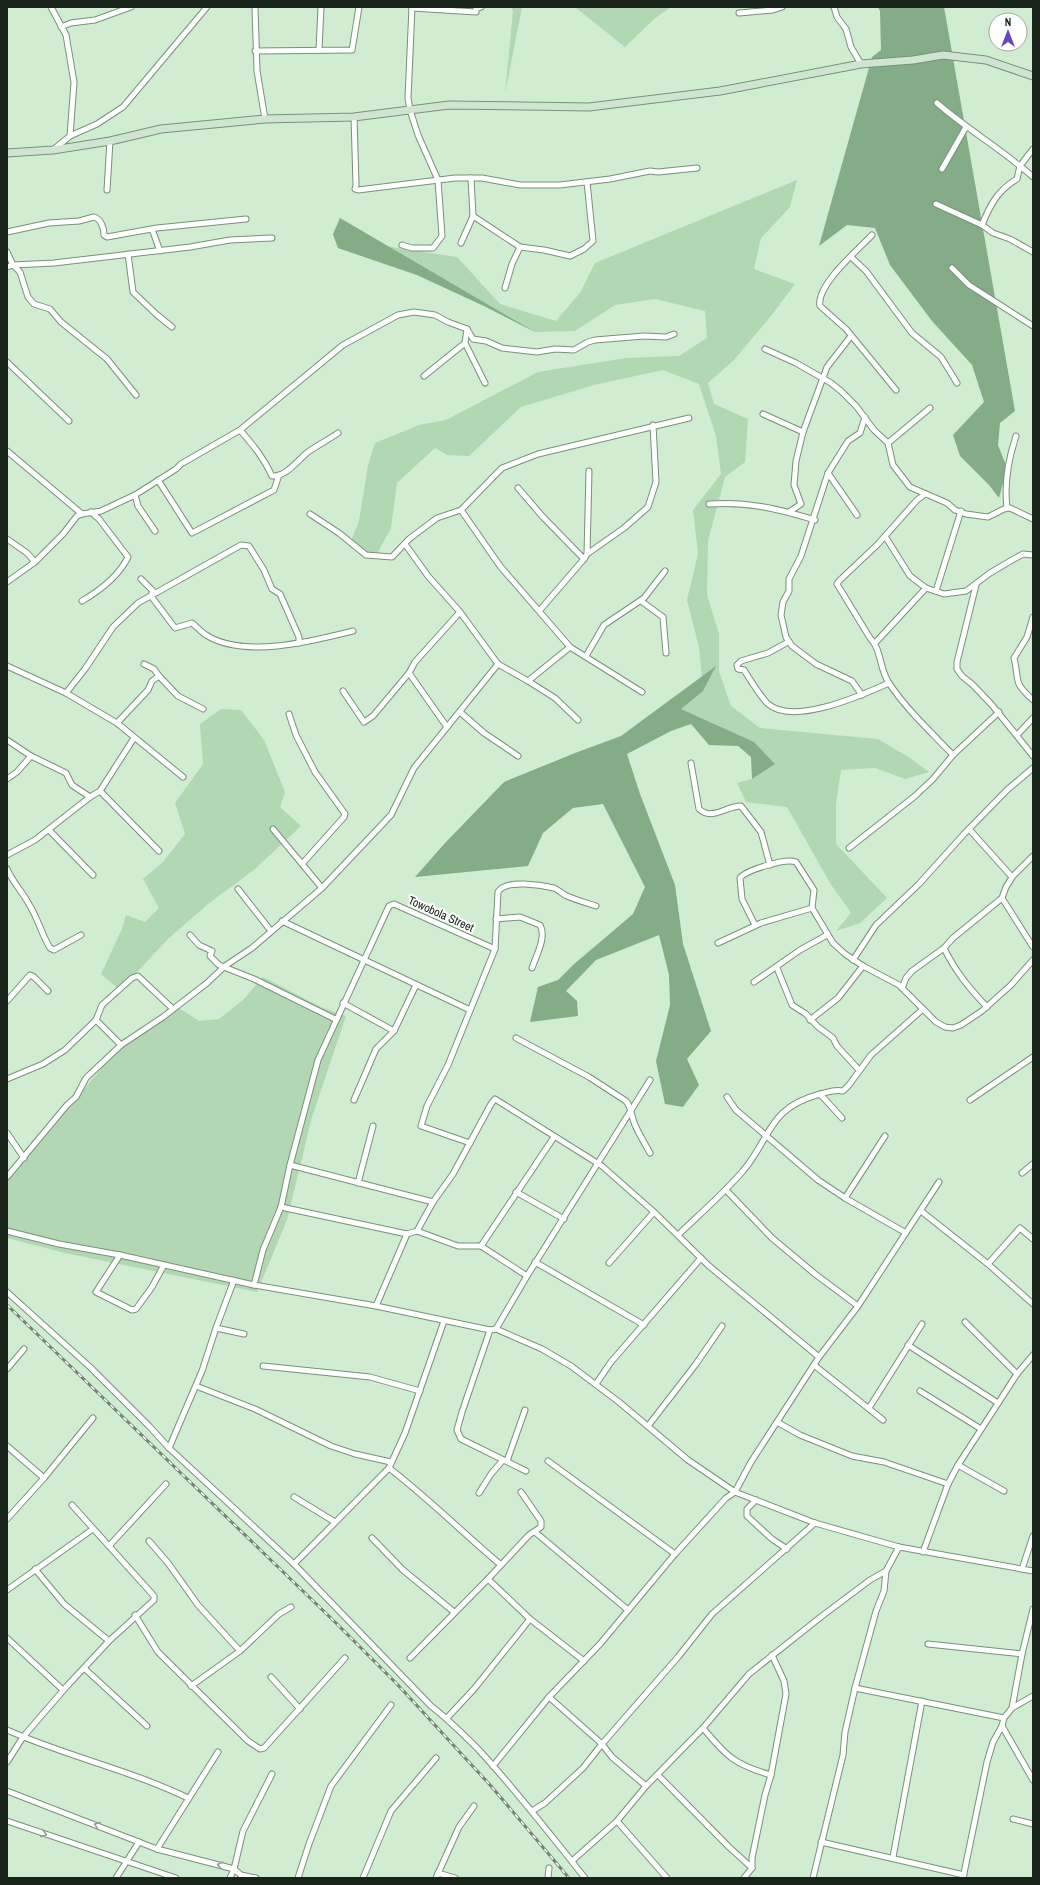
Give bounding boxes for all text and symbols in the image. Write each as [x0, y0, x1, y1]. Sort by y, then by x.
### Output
north arrow [988, 12, 1028, 52]
text: N [1005, 15, 1011, 29]
street label: Towobola Street [406, 892, 477, 936]
one-way arrow [93, 1822, 100, 1830]
one-way arrow [40, 1829, 47, 1838]
one-way arrow [217, 1862, 223, 1870]

